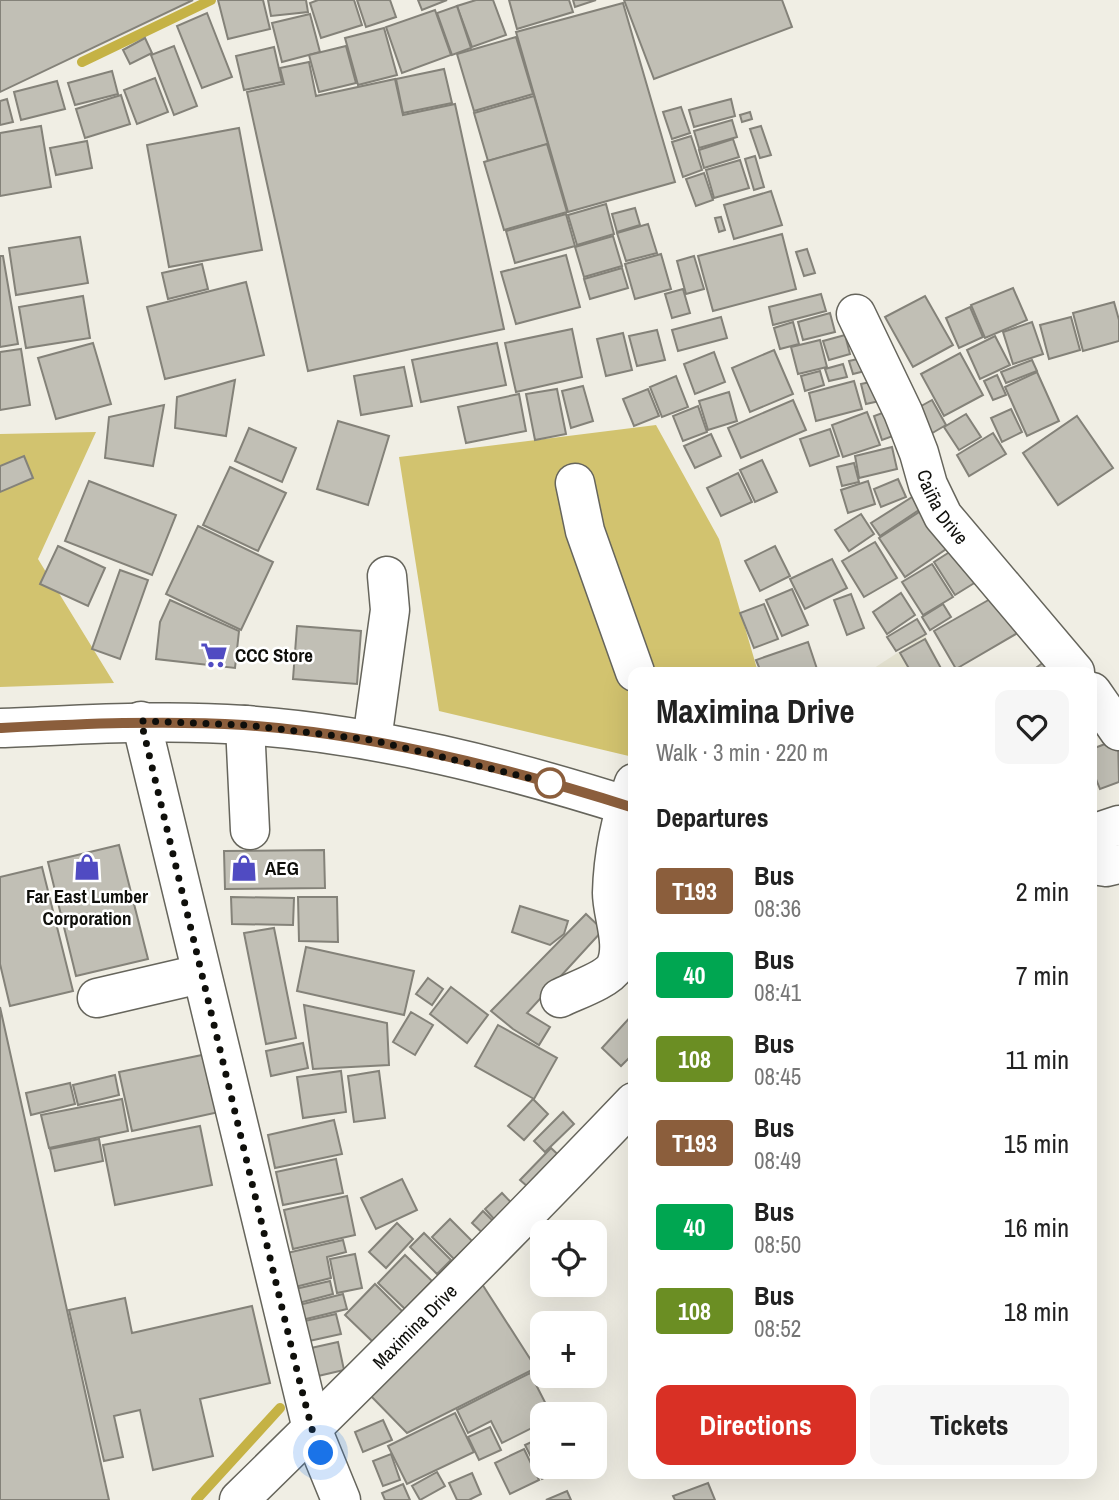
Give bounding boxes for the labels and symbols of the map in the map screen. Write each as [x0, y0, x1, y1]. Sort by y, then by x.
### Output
street label: Caiña Drive [911, 467, 974, 550]
supermarket icon: CCC Store [199, 640, 229, 670]
place label: CCC Store [235, 642, 313, 668]
unlabelled marker [535, 768, 565, 798]
shop icon: Far East Lumber Corporation [72, 852, 102, 882]
shop icon: AEG [229, 853, 259, 883]
place label: AEG [265, 855, 299, 881]
place label: Far East Lumber Corporation [26, 883, 148, 931]
street label: Maximina Drive [367, 1278, 463, 1374]
your location [303, 1435, 338, 1470]

